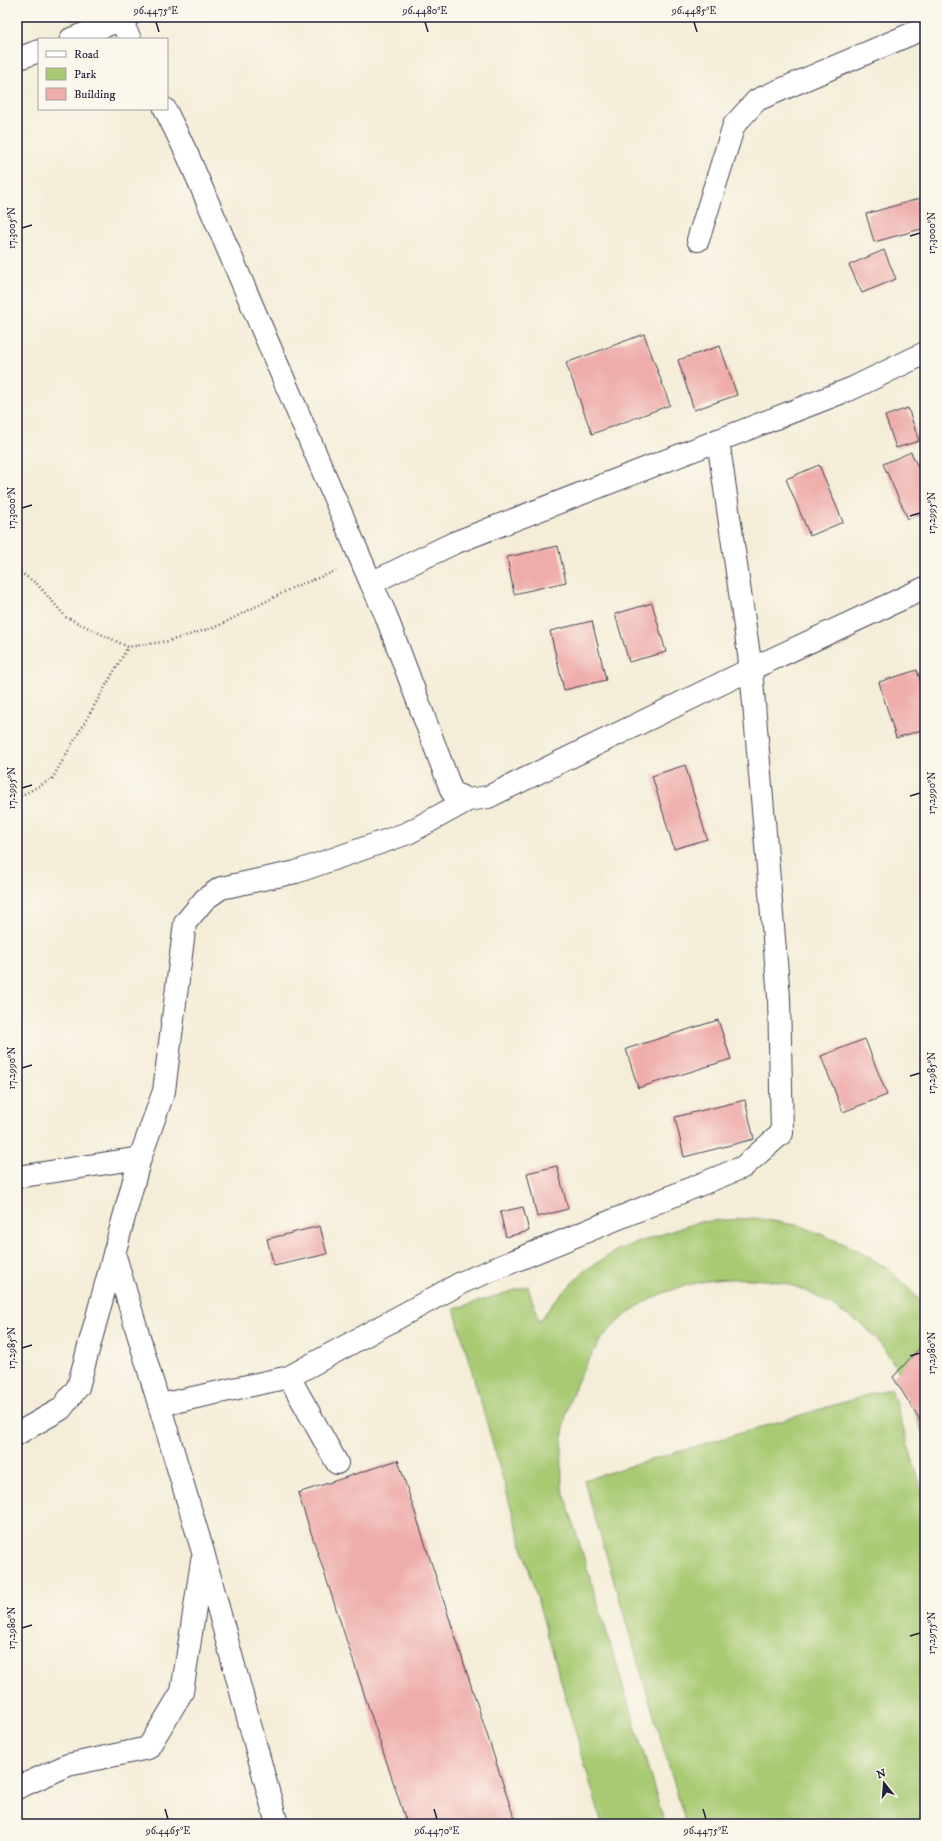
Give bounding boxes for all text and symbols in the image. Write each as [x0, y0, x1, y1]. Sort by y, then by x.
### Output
text: 96.4475°E [133, 5, 178, 17]
text: 96.4480°E [402, 5, 447, 17]
text: 96.4485°E [671, 5, 716, 17]
legend [38, 38, 168, 110]
text: Road [74, 47, 99, 62]
text: Park [74, 67, 96, 82]
text: Building [74, 87, 115, 102]
text: 17.3005°N [6, 207, 18, 249]
text: 17.3000°N [926, 212, 938, 254]
text: 17.3000°N [6, 487, 18, 529]
text: 17.2995°N [926, 492, 938, 534]
text: 17.2995°N [6, 767, 18, 809]
text: 17.2990°N [926, 772, 938, 814]
text: 17.2990°N [6, 1047, 18, 1089]
text: 17.2985°N [926, 1052, 938, 1094]
text: 17.2985°N [6, 1327, 18, 1369]
text: 17.2980°N [926, 1332, 938, 1374]
text: 17.2980°N [6, 1607, 18, 1649]
text: 17.2975°N [926, 1612, 938, 1654]
north arrow [864, 1763, 904, 1803]
text: N [875, 1766, 888, 1782]
text: 96.4465°E [145, 1825, 190, 1837]
text: 96.4470°E [414, 1825, 459, 1837]
text: 96.4475°E [683, 1825, 728, 1837]

